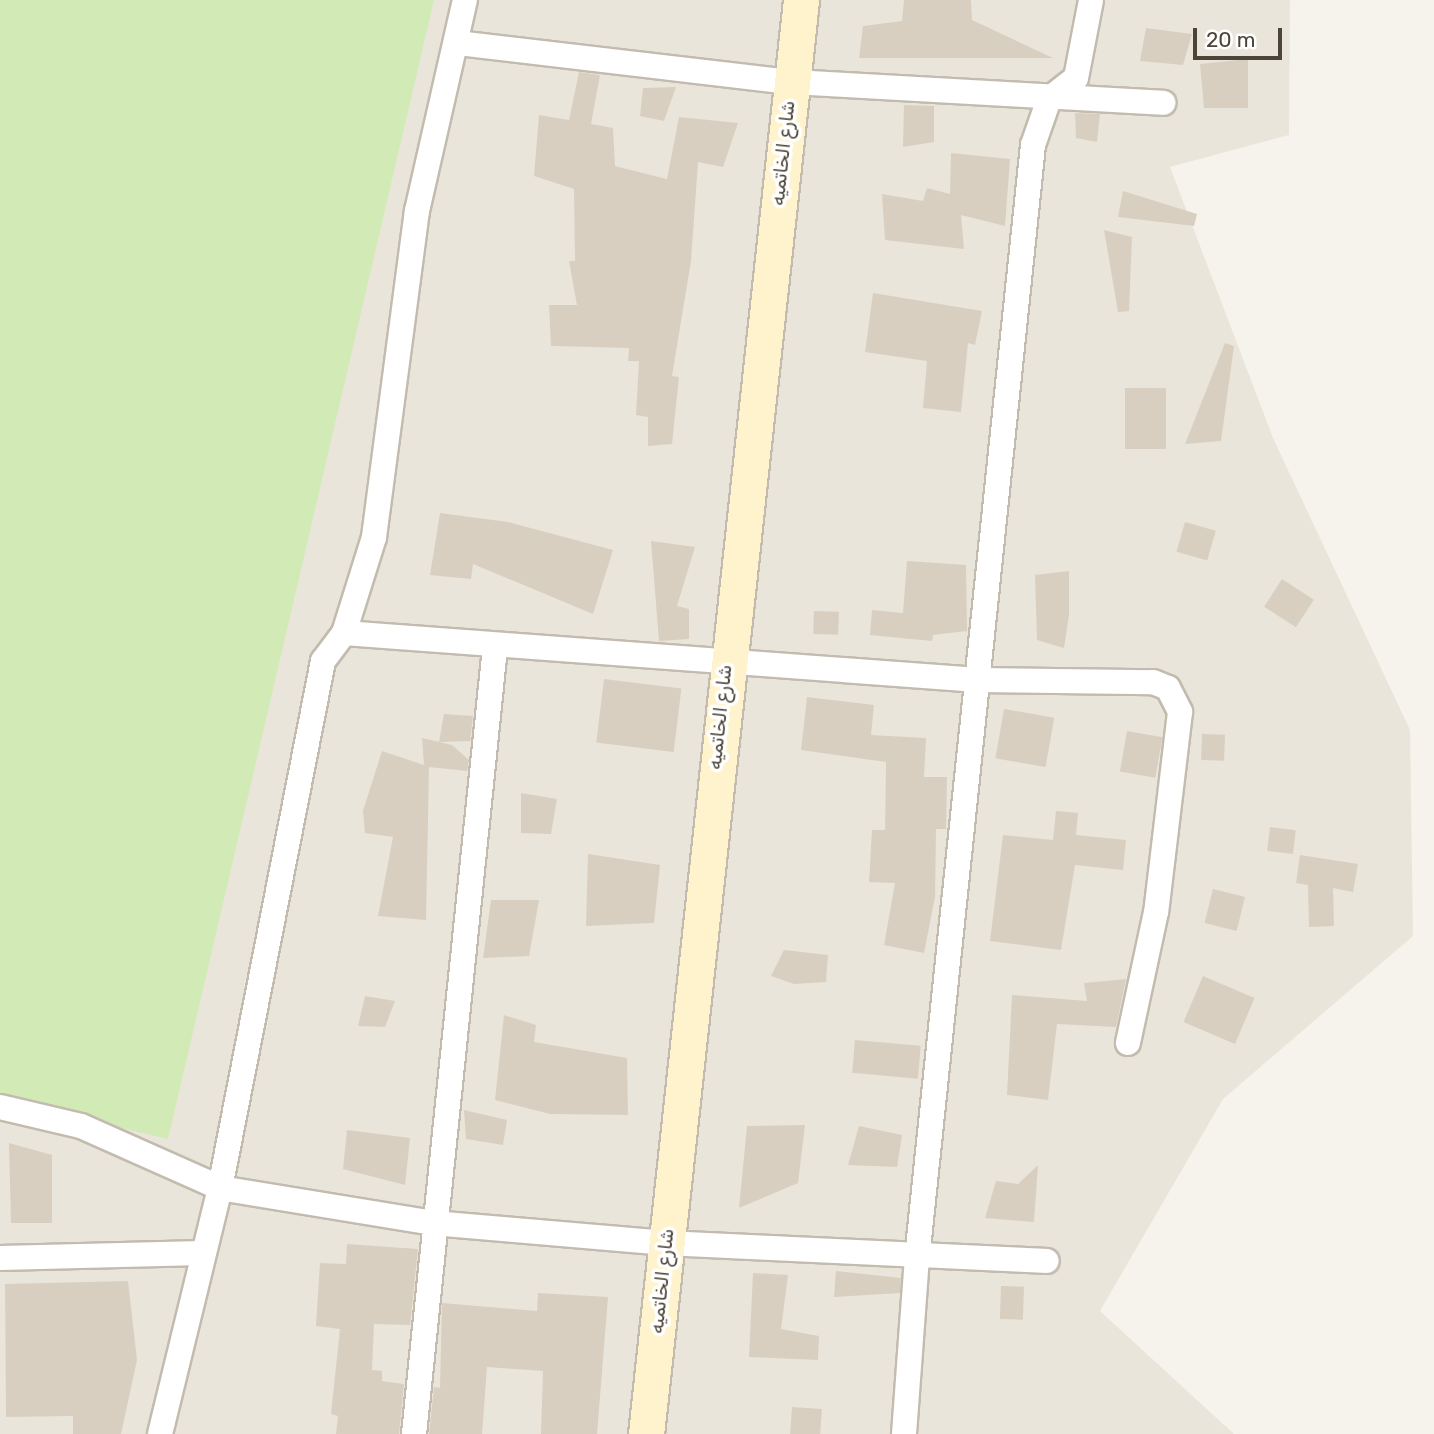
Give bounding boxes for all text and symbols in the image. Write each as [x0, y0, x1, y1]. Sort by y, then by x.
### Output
scale bar [1196, 14, 1285, 58]
text: 20 m [1206, 27, 1255, 52]
street label: شارع الخاتميه [766, 99, 800, 207]
street label: شارع الخاتميه [703, 663, 737, 771]
street label: شارع الخاتميه [645, 1227, 679, 1335]

